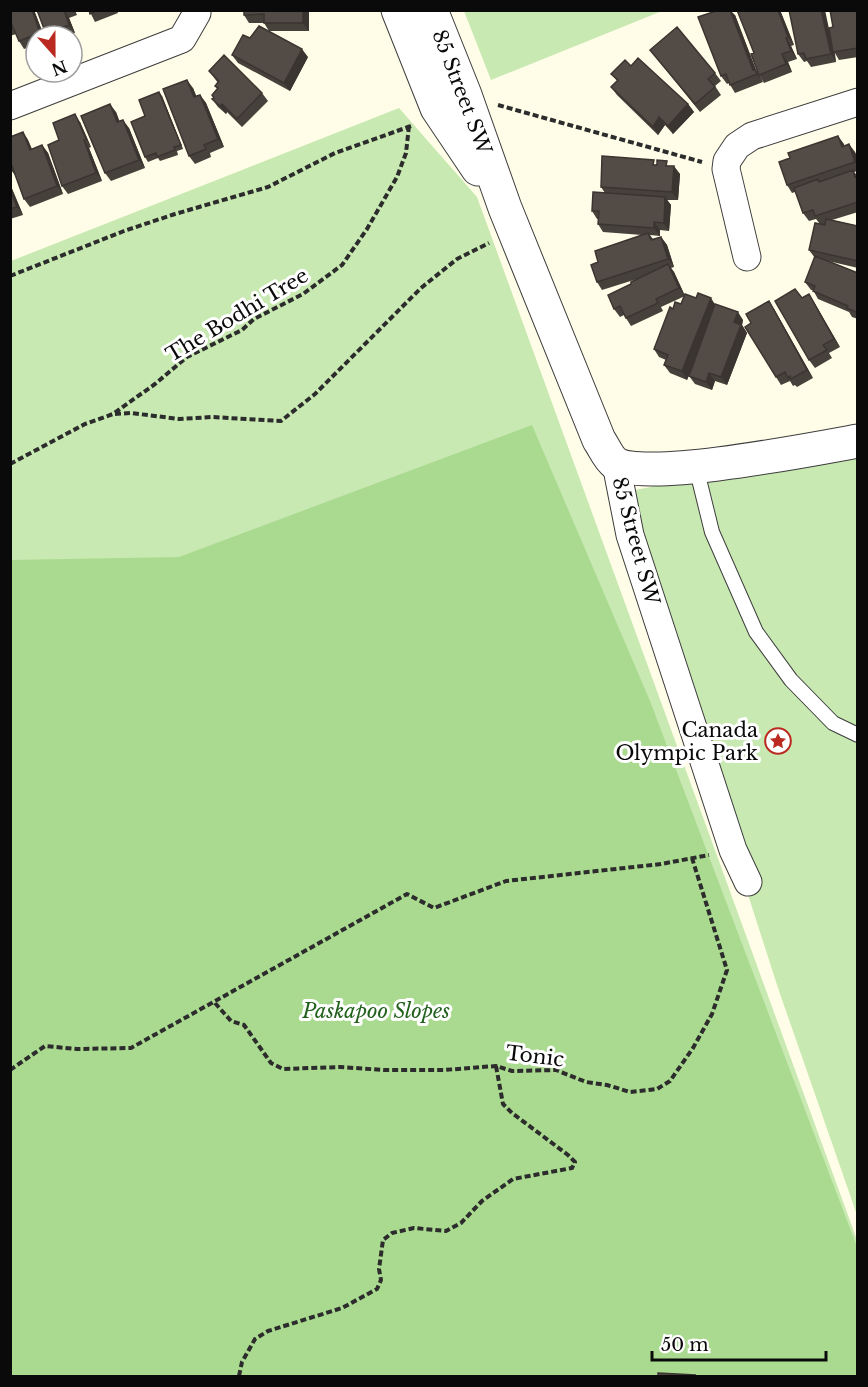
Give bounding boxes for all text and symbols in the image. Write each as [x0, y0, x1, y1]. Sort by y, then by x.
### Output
north arrow [24, 24, 84, 84]
street label: 85 Street SW [427, 26, 497, 158]
text: N [49, 56, 70, 80]
street label: The Bodhi Tree [162, 263, 312, 367]
street label: 85 Street SW [607, 474, 665, 608]
place label: Canada Olympic Park [615, 718, 759, 765]
place icon: Canada Olympic Park [763, 726, 793, 756]
park label: Paskapoo Slopes [301, 999, 450, 1023]
street label: Tonic [505, 1041, 566, 1071]
scale bar [652, 1324, 826, 1362]
text: 50 m [661, 1334, 709, 1356]

